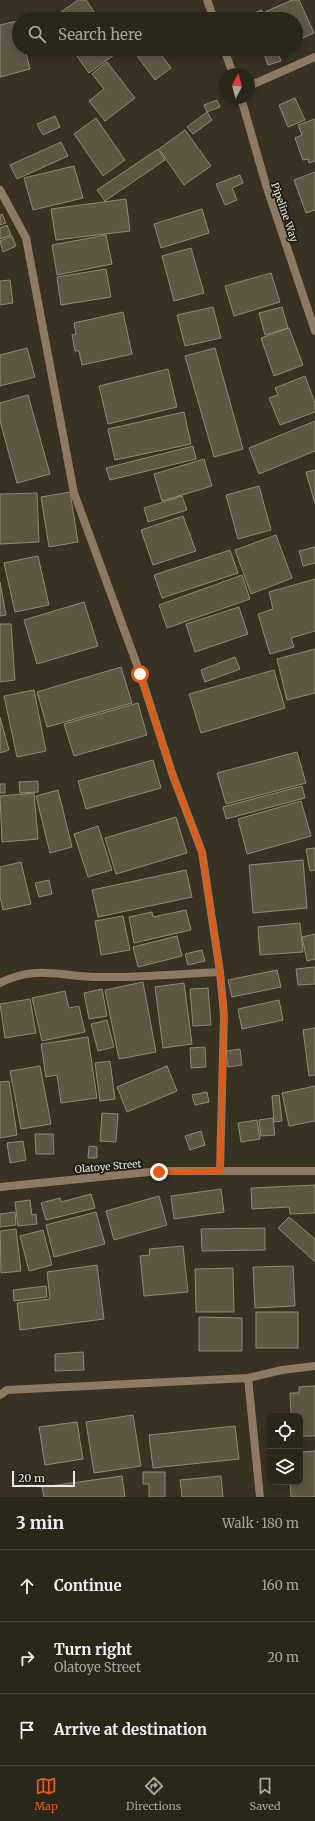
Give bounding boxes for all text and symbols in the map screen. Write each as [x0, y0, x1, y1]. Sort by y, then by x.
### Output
search box [12, 12, 303, 56]
icon: search [26, 23, 48, 45]
text: Search here [58, 25, 142, 44]
north arrow [219, 68, 255, 104]
street label: Pipeline Way [268, 181, 301, 244]
route start [131, 665, 149, 683]
street label: Olatoye Street [74, 1157, 142, 1176]
route end [150, 1163, 168, 1181]
map controls [267, 1413, 303, 1485]
button: locate [267, 1413, 303, 1449]
button: layers [267, 1449, 303, 1485]
scale bar [12, 1469, 75, 1488]
text: 20 m [18, 1471, 45, 1485]
text: 3 min [16, 1512, 64, 1534]
text: Walk · 180 m [222, 1515, 299, 1532]
icon: ahead [16, 1575, 38, 1597]
text: Continue [54, 1576, 122, 1595]
text: 160 m [261, 1577, 299, 1594]
text: Turn right [54, 1640, 132, 1659]
icon: right [16, 1647, 38, 1669]
text: 20 m [267, 1649, 299, 1666]
text: Olatoye Street [54, 1659, 141, 1676]
icon: arrive [16, 1719, 38, 1741]
text: Arrive at destination [54, 1720, 207, 1739]
tab: Map [34, 1775, 58, 1813]
tab: Directions [126, 1775, 181, 1813]
tab: Saved [250, 1775, 281, 1813]

